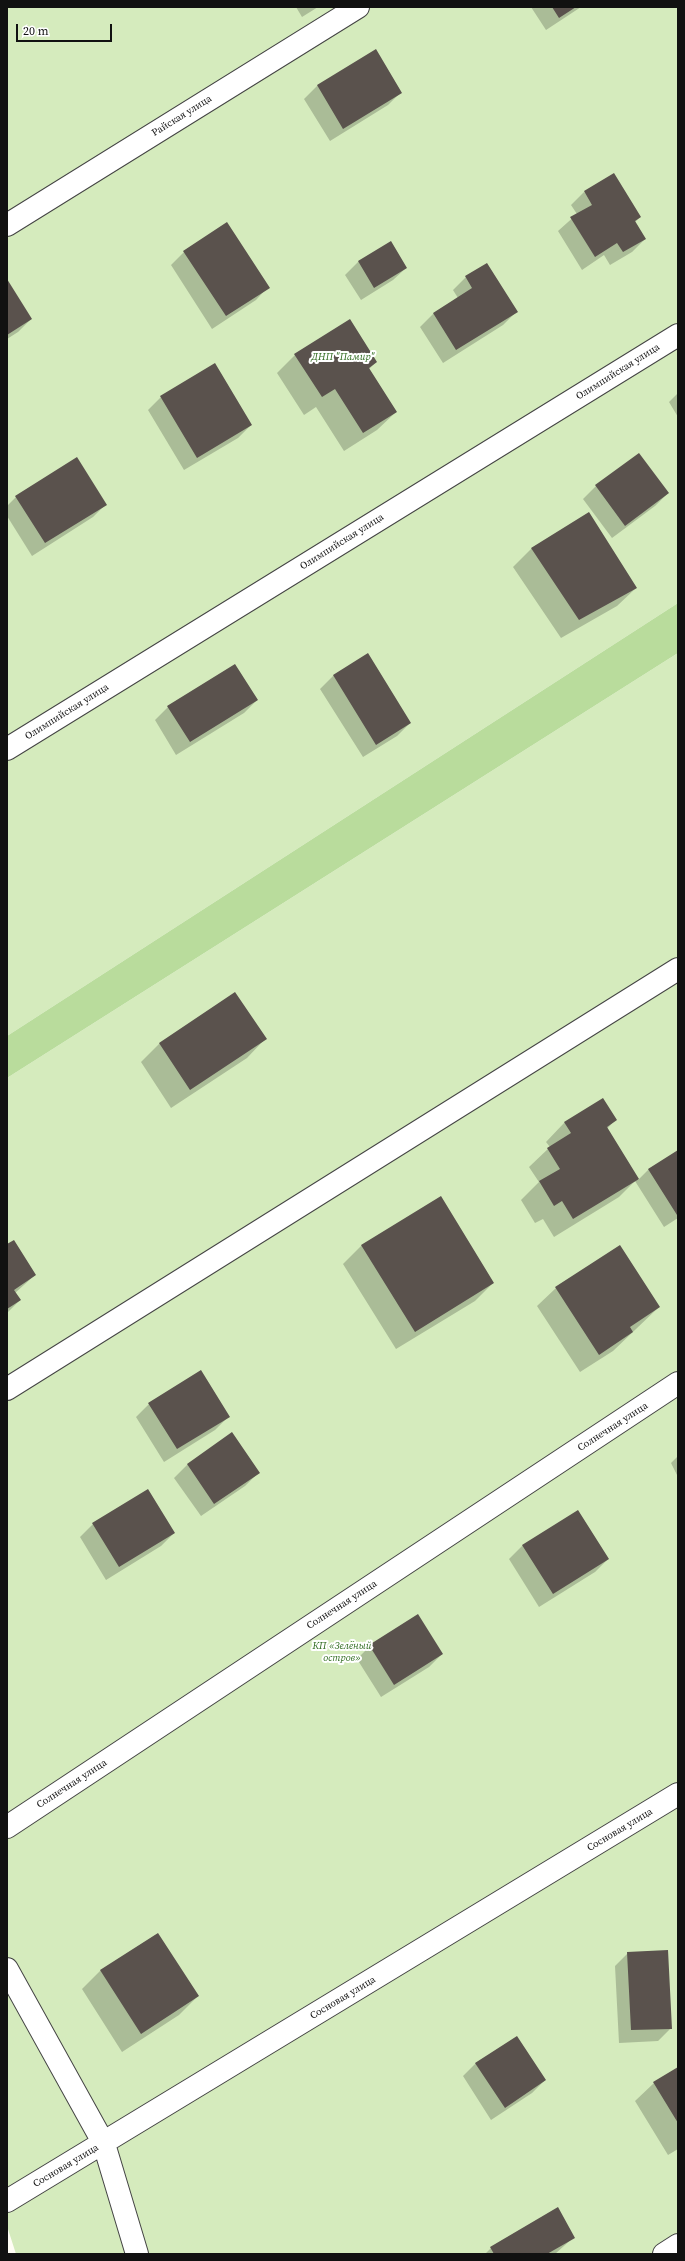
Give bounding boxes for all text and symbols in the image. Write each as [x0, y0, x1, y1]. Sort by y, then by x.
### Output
scale bar [18, 16, 114, 42]
text: 20 m [23, 23, 49, 39]
street label: Райская улица [150, 93, 214, 139]
street label: Олимпийская улица [574, 341, 662, 403]
park label: ДНП "Памир" [311, 351, 375, 363]
street label: Олимпийская улица [298, 511, 386, 573]
street label: Олимпийская улица [23, 681, 111, 743]
street label: Солнечная улица [576, 1400, 650, 1454]
street label: Солнечная улица [305, 1578, 379, 1632]
park label: КП «Зелёный остров» [313, 1640, 371, 1664]
street label: Солнечная улица [35, 1757, 109, 1811]
street label: Сосновая улица [585, 1806, 655, 1854]
street label: Сосновая улица [308, 1974, 378, 2022]
street label: Сосновая улица [31, 2142, 101, 2190]

